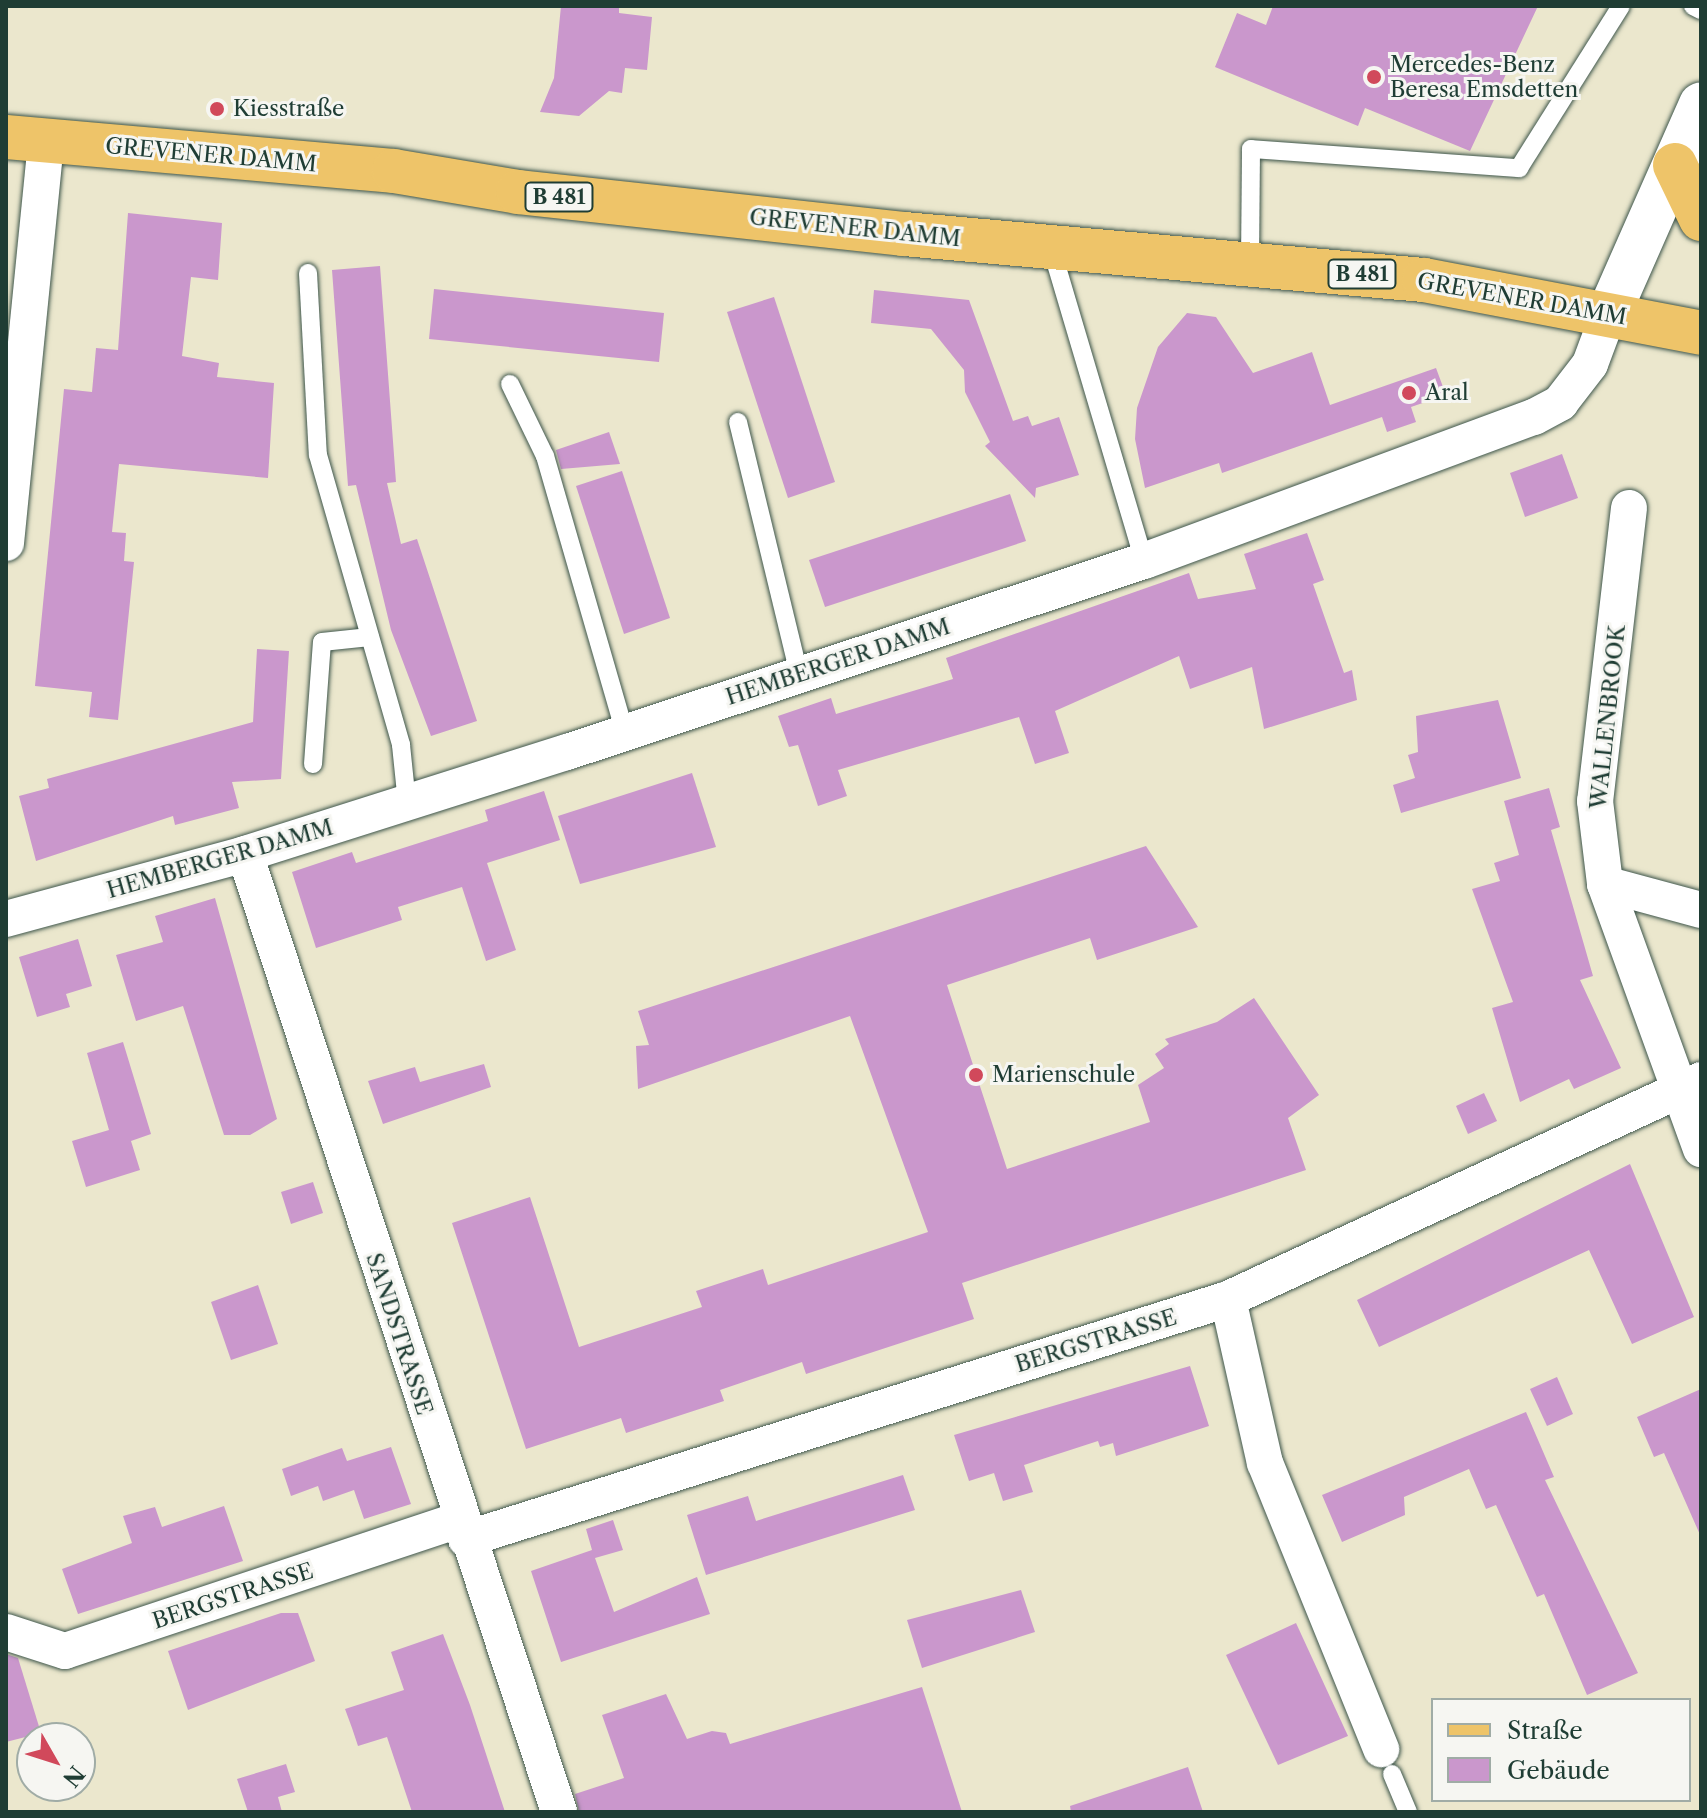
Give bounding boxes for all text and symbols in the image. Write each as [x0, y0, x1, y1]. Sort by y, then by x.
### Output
place label: Mercedes-Benz Beresa Emsdetten [1390, 51, 1579, 102]
marker: Mercedes-Benz Beresa Emsdetten [1365, 68, 1383, 86]
place label: Kiesstraße [233, 96, 344, 122]
marker: Kiesstraße [208, 100, 226, 118]
street label: GREVENER DAMM [104, 133, 318, 177]
road number: B 481 [523, 181, 595, 213]
street label: GREVENER DAMM [748, 204, 962, 252]
road number: B 481 [1326, 258, 1398, 290]
street label: GREVENER DAMM [1415, 267, 1629, 331]
place label: Aral [1425, 380, 1469, 406]
marker: Aral [1400, 384, 1418, 402]
street label: HEMBERGER DAMM [722, 613, 954, 711]
street label: WALLENBROOK [1585, 623, 1631, 811]
street label: HEMBERGER DAMM [103, 814, 337, 904]
place label: Marienschule [992, 1062, 1135, 1088]
marker: Marienschule [967, 1066, 985, 1084]
street label: SANDSTRASSE [360, 1250, 438, 1418]
street label: BERGSTRASSE [1012, 1304, 1180, 1378]
street label: BERGSTRASSE [149, 1558, 317, 1634]
legend [1431, 1698, 1691, 1802]
text: Straße [1507, 1716, 1583, 1745]
north arrow [16, 1722, 96, 1802]
text: Gebäude [1507, 1756, 1610, 1785]
text: N [57, 1760, 90, 1792]

